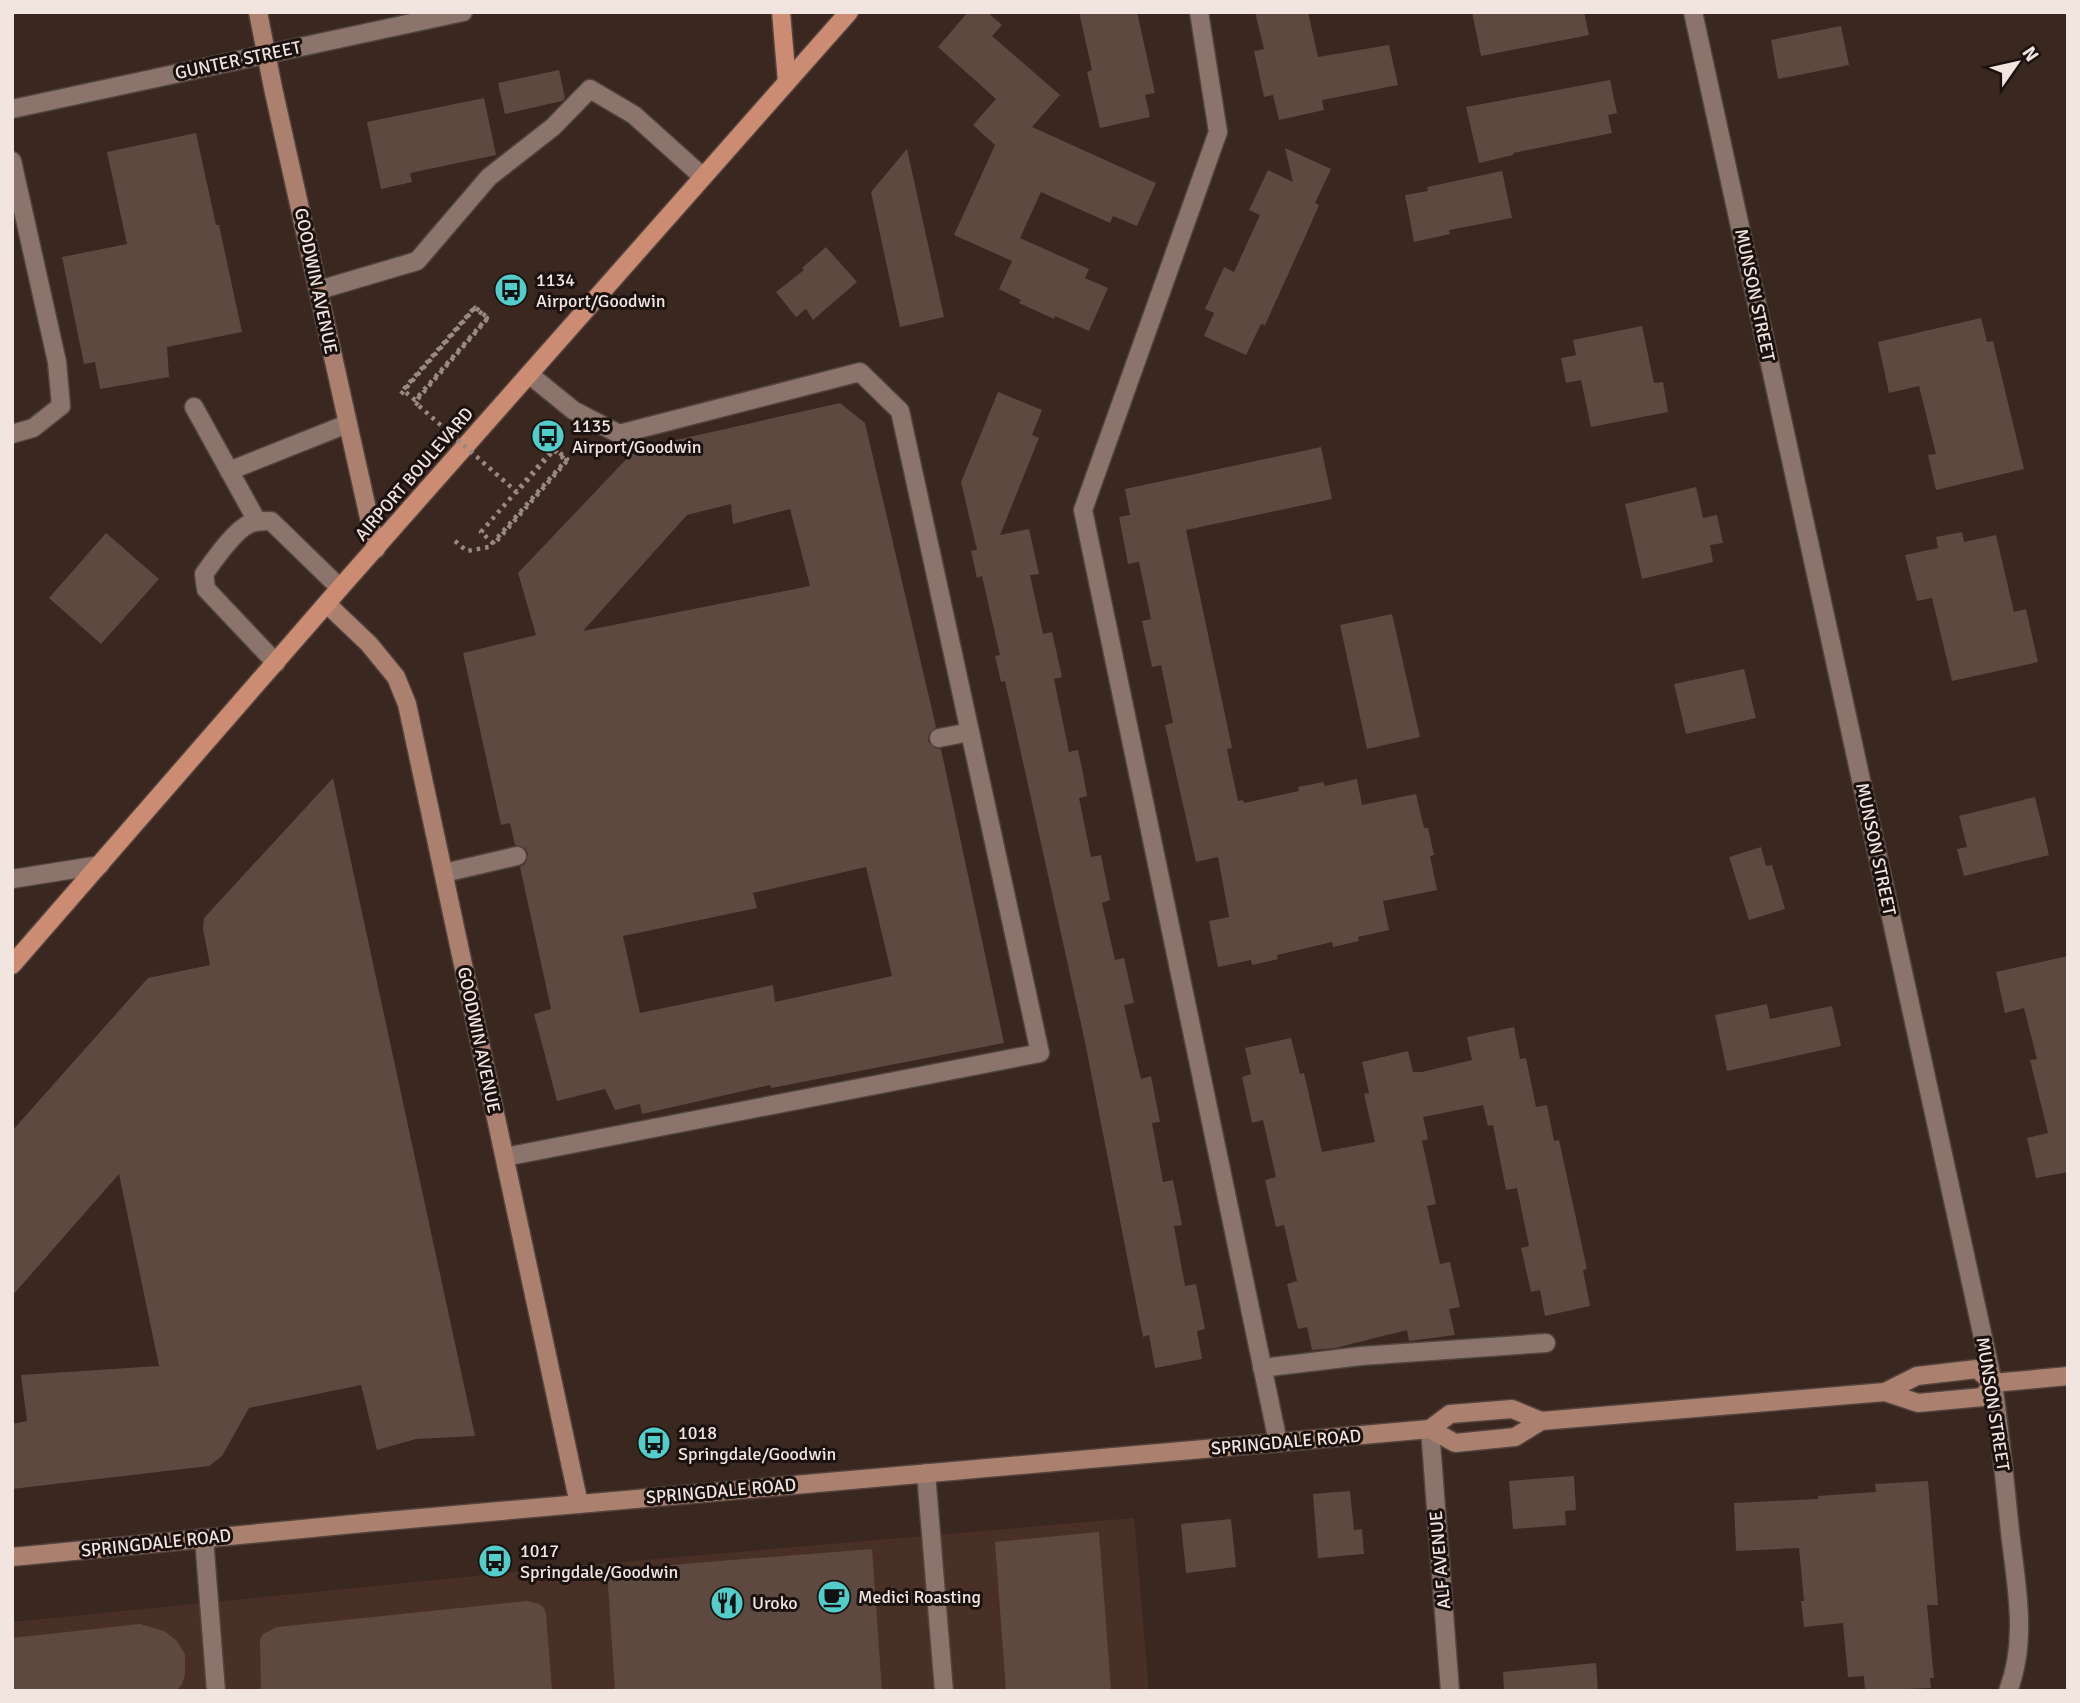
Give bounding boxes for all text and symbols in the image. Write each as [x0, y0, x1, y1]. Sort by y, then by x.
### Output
north arrow [1982, 28, 2052, 98]
street label: GUNTER STREET [173, 36, 303, 84]
text: N [2017, 42, 2044, 66]
street label: GOODWIN AVENUE [290, 206, 342, 356]
street label: MUNSON STREET [1730, 227, 1780, 364]
place label: 1134 Airport/Goodwin [536, 269, 666, 312]
bus stop icon: 1134 Airport/Goodwin [492, 271, 530, 309]
street label: AIRPORT BOULEVARD [350, 403, 478, 545]
place label: 1135 Airport/Goodwin [572, 415, 702, 458]
bus stop icon: 1135 Airport/Goodwin [529, 417, 567, 455]
street label: MUNSON STREET [1851, 781, 1901, 918]
street label: GOODWIN AVENUE [453, 965, 505, 1115]
street label: MUNSON STREET [1972, 1336, 2014, 1473]
place label: 1018 Springdale/Goodwin [678, 1422, 836, 1465]
bus stop icon: 1018 Springdale/Goodwin [635, 1424, 673, 1462]
street label: SPRINGDALE ROAD [1210, 1424, 1362, 1460]
street label: SPRINGDALE ROAD [645, 1473, 797, 1509]
street label: ALF AVENUE [1425, 1510, 1455, 1610]
street label: SPRINGDALE ROAD [80, 1524, 232, 1562]
place label: 1017 Springdale/Goodwin [520, 1540, 678, 1583]
bus stop icon: 1017 Springdale/Goodwin [476, 1542, 514, 1580]
cafe icon: Medici Roasting [815, 1578, 853, 1616]
restaurant icon: Uroko [708, 1584, 746, 1622]
place label: Medici Roasting [858, 1586, 981, 1608]
place label: Uroko [752, 1592, 798, 1614]

